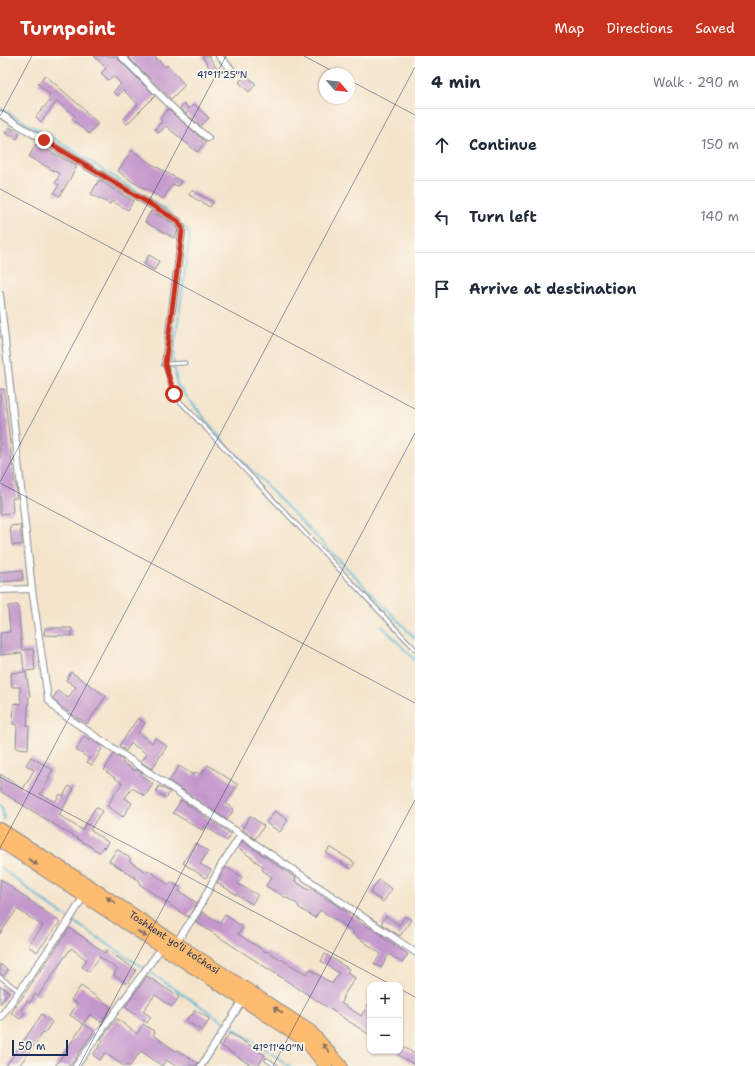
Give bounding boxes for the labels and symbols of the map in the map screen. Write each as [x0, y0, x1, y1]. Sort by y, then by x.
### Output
text: 41°11'25"N [197, 68, 247, 81]
north arrow [319, 68, 355, 104]
route end [35, 131, 53, 149]
route start [165, 385, 183, 403]
one-way arrow [27, 859, 39, 866]
one-way arrow [105, 896, 117, 903]
street label: Toshkent yo‘li ko‘chasi [127, 907, 223, 977]
one-way arrow [136, 930, 147, 937]
one-way arrow [273, 1006, 283, 1014]
scale bar [12, 1038, 68, 1057]
text: 41°11'40"N [252, 1041, 304, 1054]
one-way arrow [321, 1043, 330, 1054]

